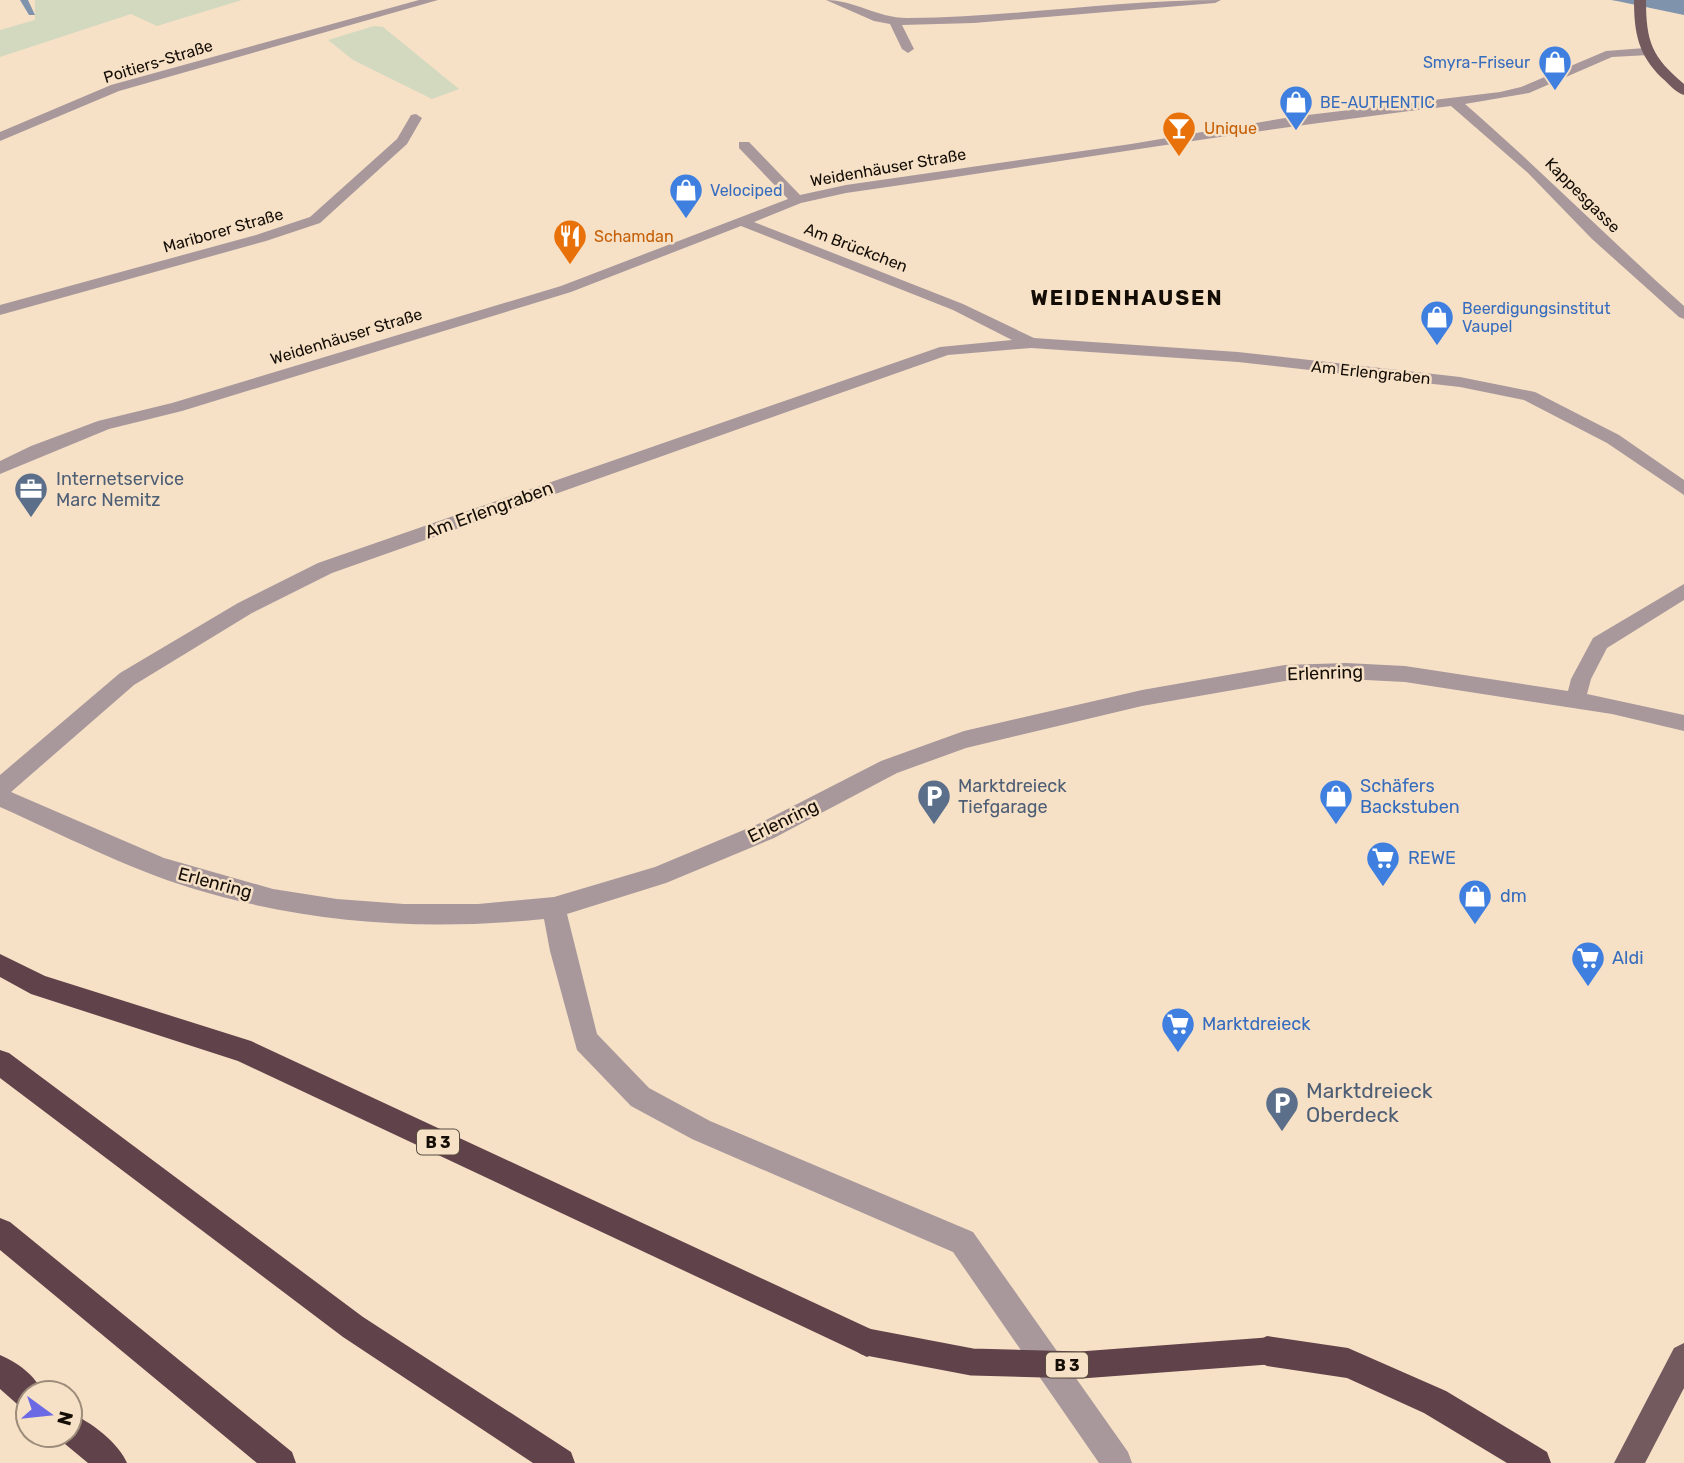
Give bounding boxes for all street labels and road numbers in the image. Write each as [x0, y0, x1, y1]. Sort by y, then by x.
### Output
street label: Poitiers-Straße [101, 36, 215, 87]
street label: Weidenhäuser Straße [809, 144, 967, 191]
street label: Kappesgasse [1541, 154, 1624, 237]
street label: Mariborer Straße [161, 204, 285, 257]
street label: Am Brückchen [801, 219, 910, 276]
street label: Weidenhäuser Straße [268, 304, 424, 369]
street label: Am Erlengraben [1310, 357, 1431, 388]
street label: Am Erlengraben [422, 477, 556, 543]
street label: Erlenring [1287, 661, 1363, 685]
street label: Erlenring [744, 794, 822, 848]
street label: Erlenring [175, 863, 255, 903]
road number: B 3 [417, 1130, 459, 1154]
road number: B 3 [1046, 1352, 1088, 1378]

